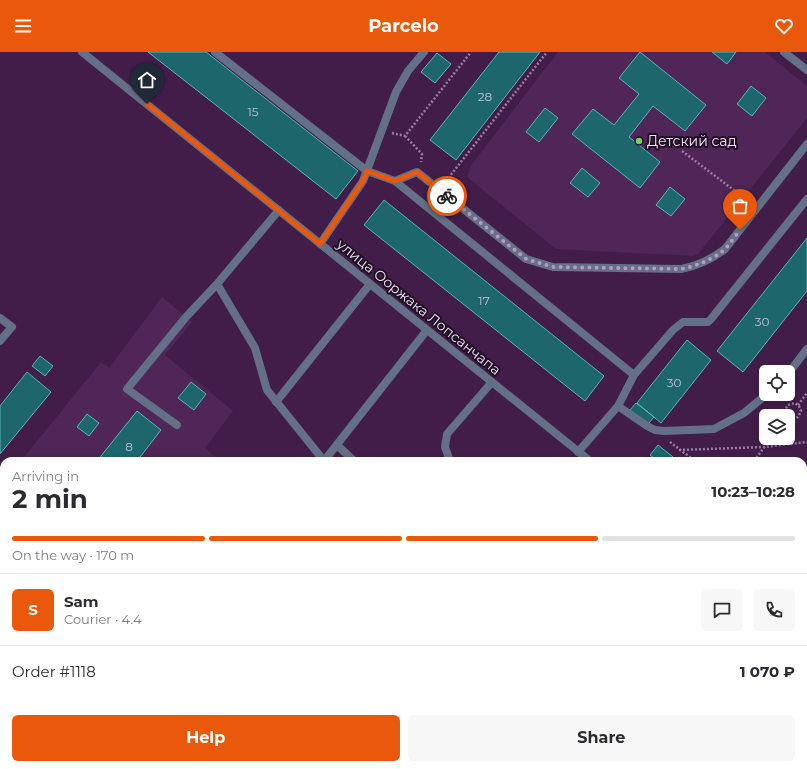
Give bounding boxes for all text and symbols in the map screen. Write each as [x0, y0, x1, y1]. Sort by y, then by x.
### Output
icon: menu [12, 15, 34, 37]
text: Parcelo [368, 15, 439, 37]
icon: heart [773, 15, 795, 37]
pin [130, 63, 164, 104]
icon: home [136, 69, 158, 91]
house number: 28 [478, 89, 493, 104]
house number: 15 [247, 104, 259, 119]
place label: Детский сад [647, 132, 737, 150]
marker: Детский сад [634, 136, 644, 146]
courier [427, 176, 467, 216]
icon: bike [436, 185, 458, 207]
pin [723, 189, 757, 230]
icon: bag [729, 195, 751, 217]
street label: улица Ооржака Лопсанчапа [333, 235, 505, 379]
house number: 17 [478, 293, 490, 308]
house number: 30 [755, 314, 769, 329]
map controls [759, 365, 795, 445]
button: locate [759, 365, 795, 401]
house number: 30 [667, 375, 681, 390]
button: layers [759, 409, 795, 445]
house number: 8 [125, 439, 133, 454]
text: Arriving in [12, 468, 79, 484]
text: 10:23–10:28 [711, 482, 795, 501]
text: 2 min [12, 483, 88, 515]
text: On the way · 170 m [12, 547, 134, 563]
button: chat [701, 589, 743, 631]
button: phone [753, 589, 795, 631]
text: Sam [64, 592, 99, 611]
text: S [28, 600, 38, 619]
text: Courier · 4.4 [64, 611, 142, 627]
text: Order #1118 [12, 662, 96, 681]
text: 1 070 ₽ [740, 662, 795, 681]
button: Help [12, 715, 400, 761]
button: Share [408, 715, 795, 761]

